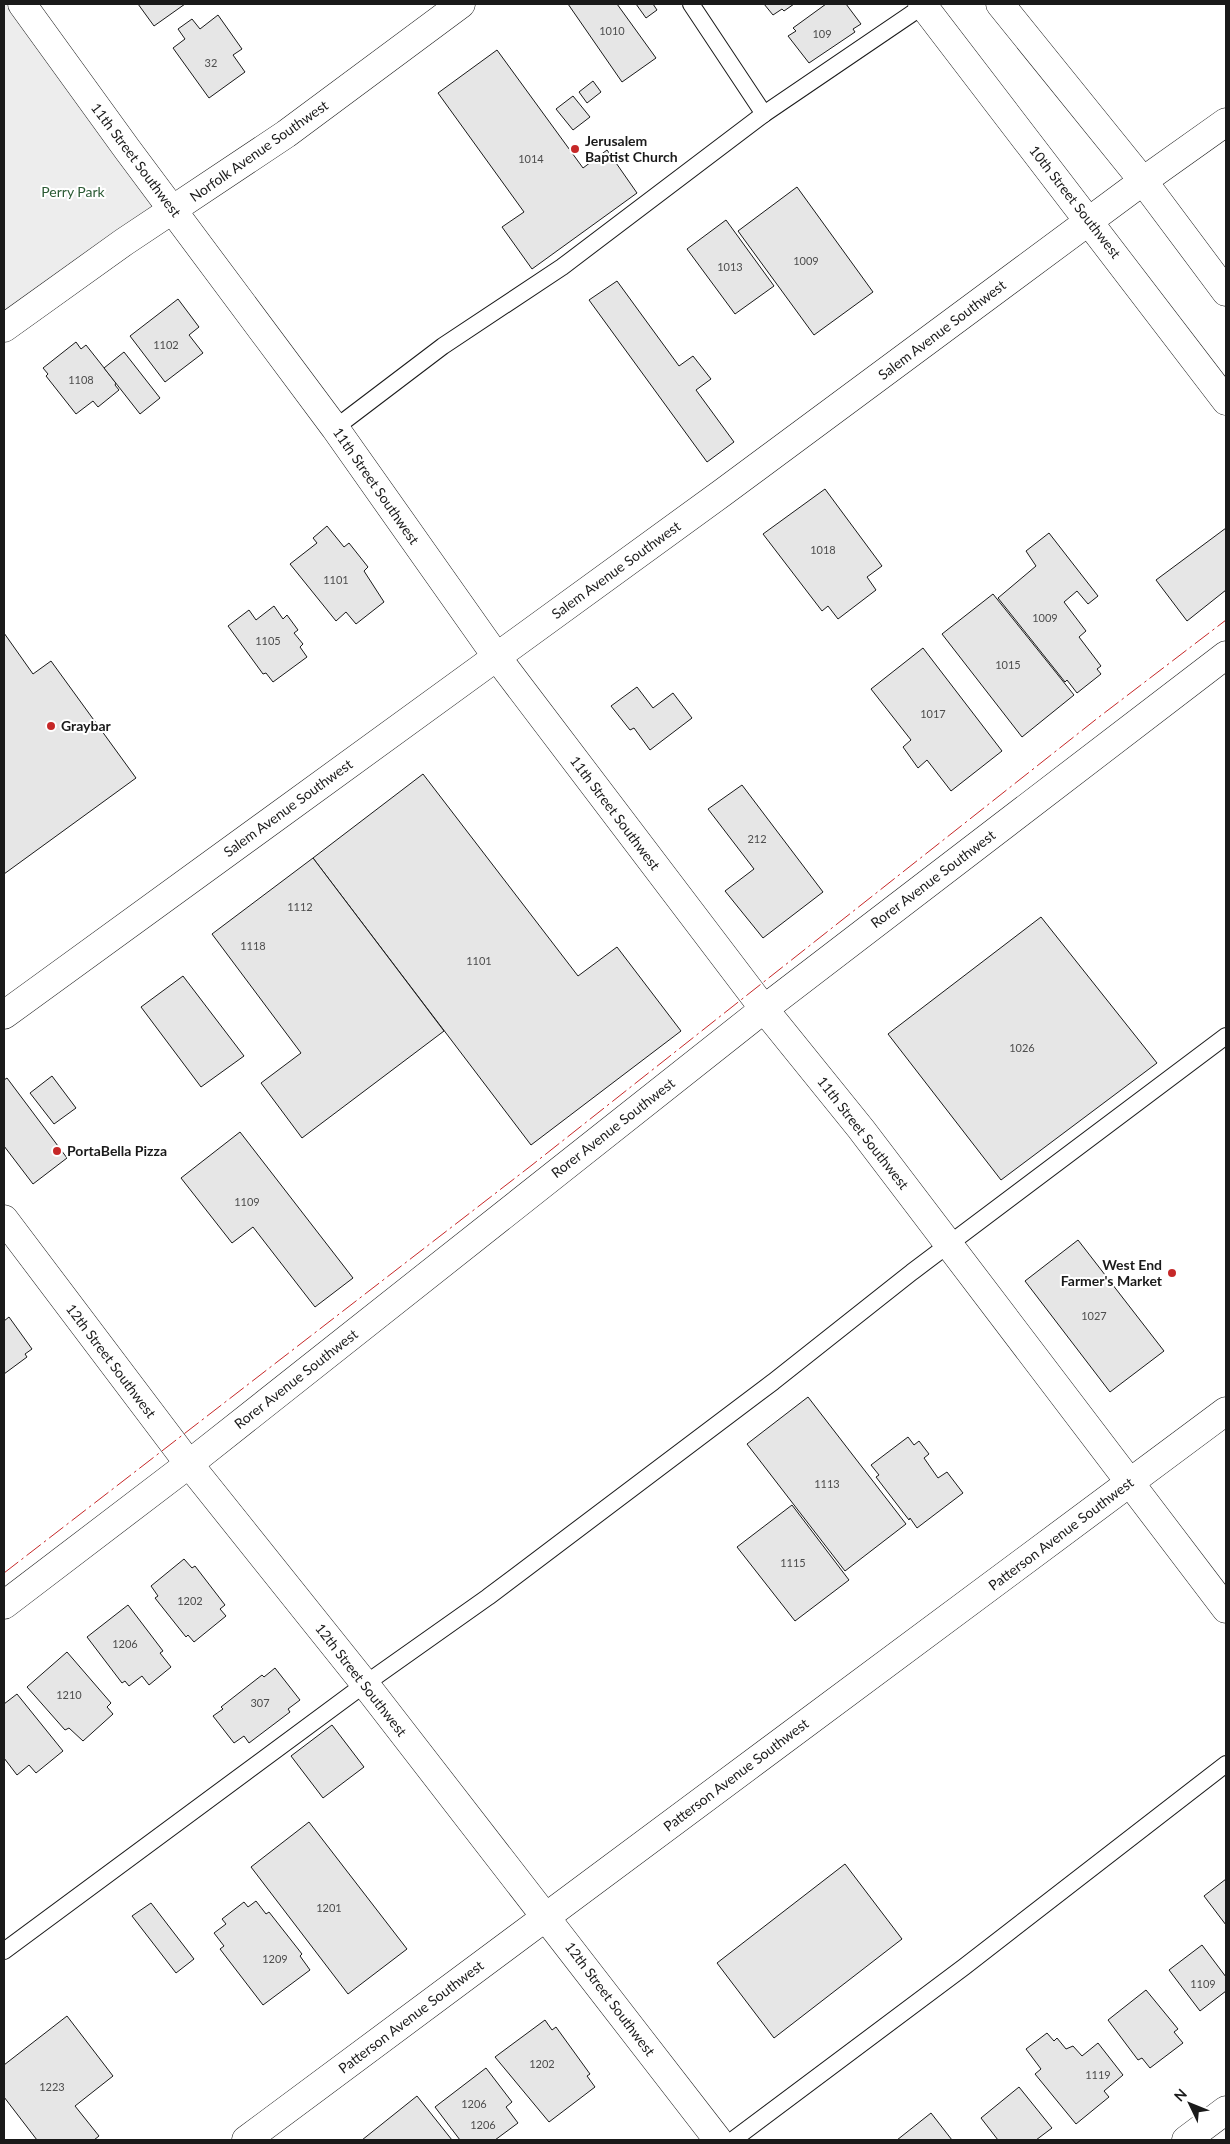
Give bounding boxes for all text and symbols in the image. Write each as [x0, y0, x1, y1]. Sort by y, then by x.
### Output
house number: 1010 [599, 24, 625, 37]
house number: 109 [812, 27, 832, 40]
house number: 32 [205, 56, 217, 69]
street label: Norfolk Avenue Southwest [186, 96, 331, 205]
street label: 11th Street Southwest [88, 99, 185, 220]
place label: Jerusalem Baptist Church [585, 132, 678, 165]
street label: 10th Street Southwest [1026, 142, 1125, 262]
marker: Jerusalem Baptist Church [569, 143, 581, 155]
house number: 1014 [518, 152, 544, 165]
park label: Perry Park [41, 183, 106, 200]
house number: 1009 [793, 254, 819, 267]
house number: 1013 [717, 260, 743, 273]
street label: Salem Avenue Southwest [875, 276, 1009, 383]
house number: 1102 [153, 338, 179, 351]
house number: 1108 [68, 373, 94, 386]
street label: 11th Street Southwest [330, 424, 423, 547]
street label: Salem Avenue Southwest [548, 517, 683, 622]
house number: 1018 [810, 543, 836, 556]
house number: 1101 [323, 573, 349, 586]
house number: 1009 [1032, 611, 1058, 624]
house number: 1105 [255, 634, 281, 647]
house number: 1015 [995, 658, 1021, 671]
house number: 1017 [920, 707, 946, 720]
place label: Graybar [61, 717, 112, 734]
marker: Graybar [45, 720, 57, 732]
street label: 11th Street Southwest [567, 752, 664, 873]
street label: Salem Avenue Southwest [220, 755, 355, 860]
street label: Rorer Avenue Southwest [867, 826, 998, 931]
house number: 212 [747, 832, 767, 845]
house number: 1112 [287, 900, 313, 913]
house number: 1118 [240, 939, 266, 952]
house number: 1101 [466, 954, 492, 967]
house number: 1026 [1009, 1041, 1035, 1054]
street label: 11th Street Southwest [814, 1073, 913, 1193]
street label: Rorer Avenue Southwest [548, 1074, 678, 1181]
place label: PortaBella Pizza [67, 1142, 167, 1159]
marker: PortaBella Pizza [51, 1145, 63, 1157]
house number: 1109 [234, 1195, 260, 1208]
place label: West End Farmer's Market [1061, 1256, 1163, 1289]
marker: West End Farmer's Market [1166, 1267, 1178, 1279]
street label: 12th Street Southwest [63, 1300, 160, 1421]
house number: 1027 [1081, 1309, 1107, 1322]
street label: Rorer Avenue Southwest [231, 1325, 361, 1432]
street label: Patterson Avenue Southwest [985, 1473, 1137, 1594]
house number: 1113 [814, 1477, 840, 1490]
house number: 1115 [780, 1556, 806, 1569]
house number: 1202 [177, 1594, 203, 1607]
street label: 12th Street Southwest [312, 1620, 411, 1740]
house number: 1206 [112, 1637, 138, 1650]
house number: 1210 [56, 1688, 82, 1701]
house number: 307 [250, 1696, 270, 1709]
street label: Patterson Avenue Southwest [660, 1714, 812, 1835]
house number: 1201 [316, 1901, 342, 1914]
street label: 12th Street Southwest [562, 1938, 659, 2059]
house number: 1209 [262, 1952, 288, 1965]
street label: Patterson Avenue Southwest [335, 1956, 487, 2077]
house number: 1109 [1190, 1977, 1216, 1990]
house number: 1202 [529, 2057, 555, 2070]
house number: 1119 [1085, 2068, 1111, 2081]
north arrow [1165, 2079, 1215, 2129]
house number: 1223 [39, 2080, 65, 2093]
text: N [1170, 2085, 1190, 2105]
house number: 1206 [461, 2097, 487, 2110]
house number: 1206 [470, 2118, 496, 2131]

